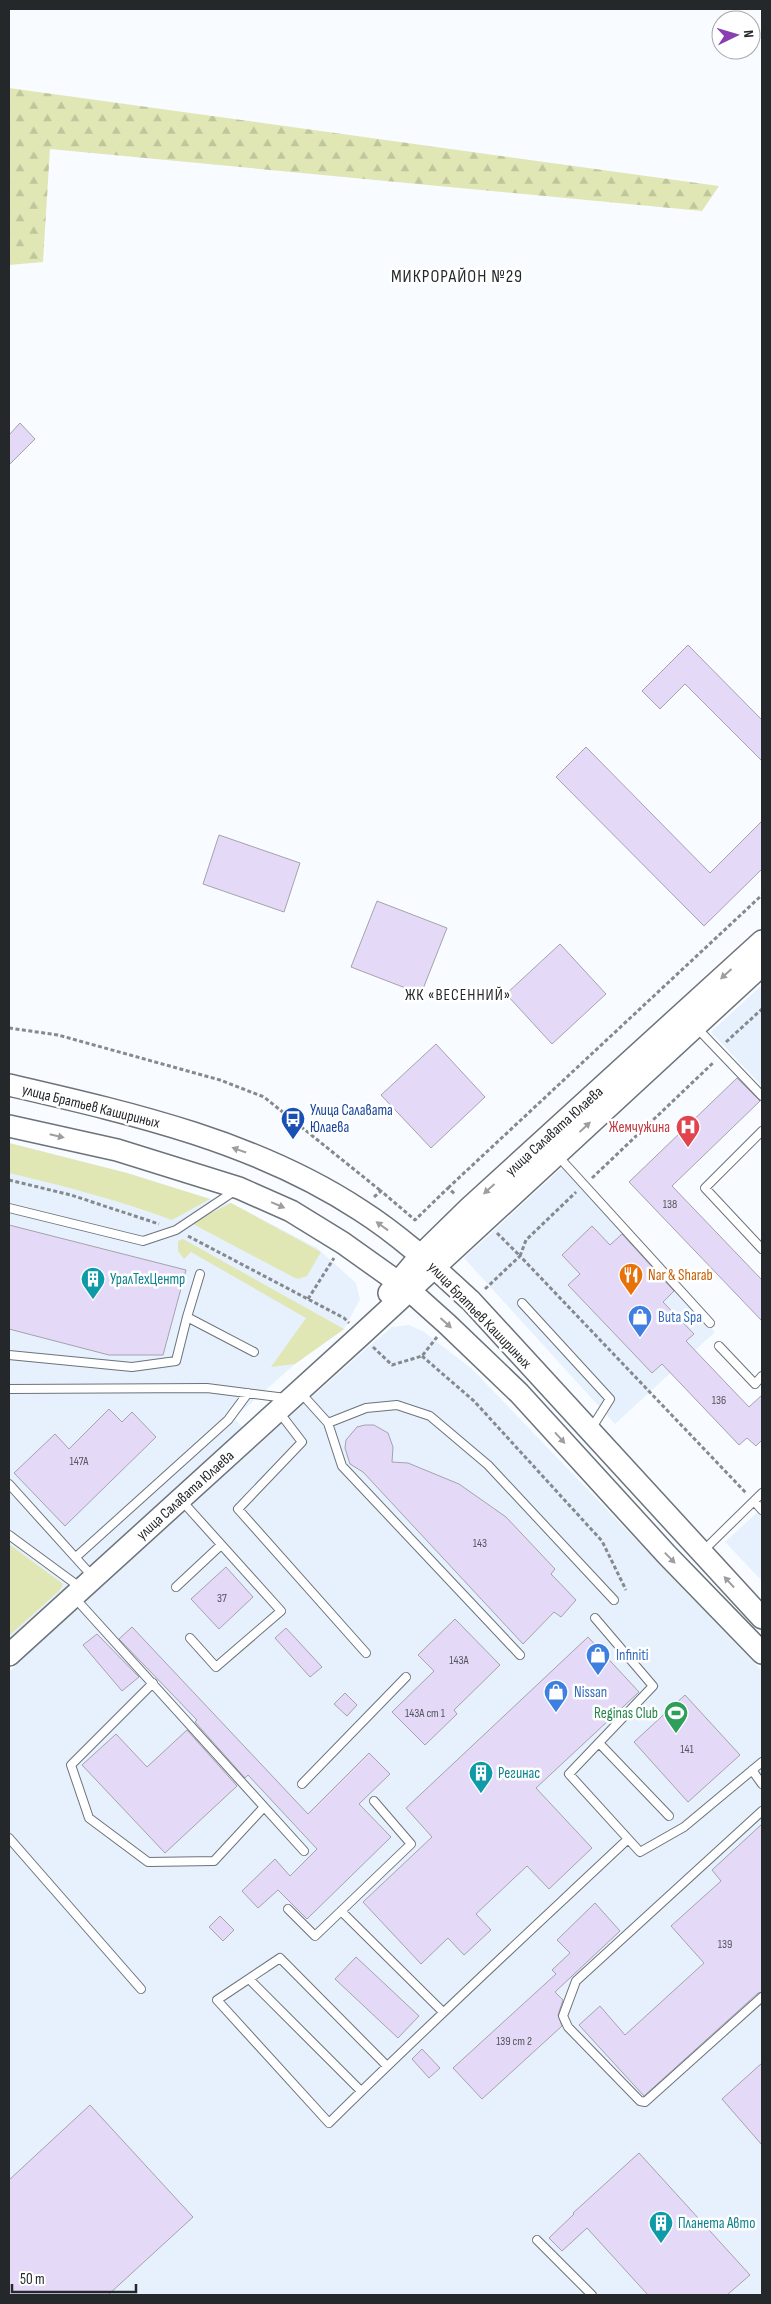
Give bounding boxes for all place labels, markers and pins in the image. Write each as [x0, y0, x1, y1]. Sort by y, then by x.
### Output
place label: Улица Салавата Юлаева [310, 1101, 393, 1137]
bus stop icon: Улица Салавата Юлаева [280, 1106, 306, 1140]
hospital icon: Жемчужина [675, 1114, 701, 1148]
place label: Жемчужина [609, 1118, 670, 1137]
restaurant icon: Nar & Sharab [618, 1262, 644, 1296]
building icon: УралТехЦентр [80, 1266, 106, 1300]
place label: Nar & Sharab [648, 1266, 713, 1285]
place label: УралТехЦентр [110, 1270, 185, 1289]
shop icon: Buta Spa [627, 1304, 653, 1338]
place label: Buta Spa [658, 1308, 702, 1327]
shop icon: Infiniti [585, 1642, 611, 1676]
place label: Infiniti [616, 1646, 649, 1665]
shop icon: Nissan [543, 1679, 569, 1713]
place label: Nissan [574, 1683, 607, 1702]
sports icon: Reginas Club [663, 1700, 689, 1734]
place label: Reginas Club [594, 1704, 658, 1723]
building icon: Регинас [468, 1760, 494, 1794]
place label: Регинас [498, 1764, 540, 1783]
building icon: Планета Авто [648, 2210, 674, 2244]
place label: Планета Авто [678, 2214, 755, 2233]

